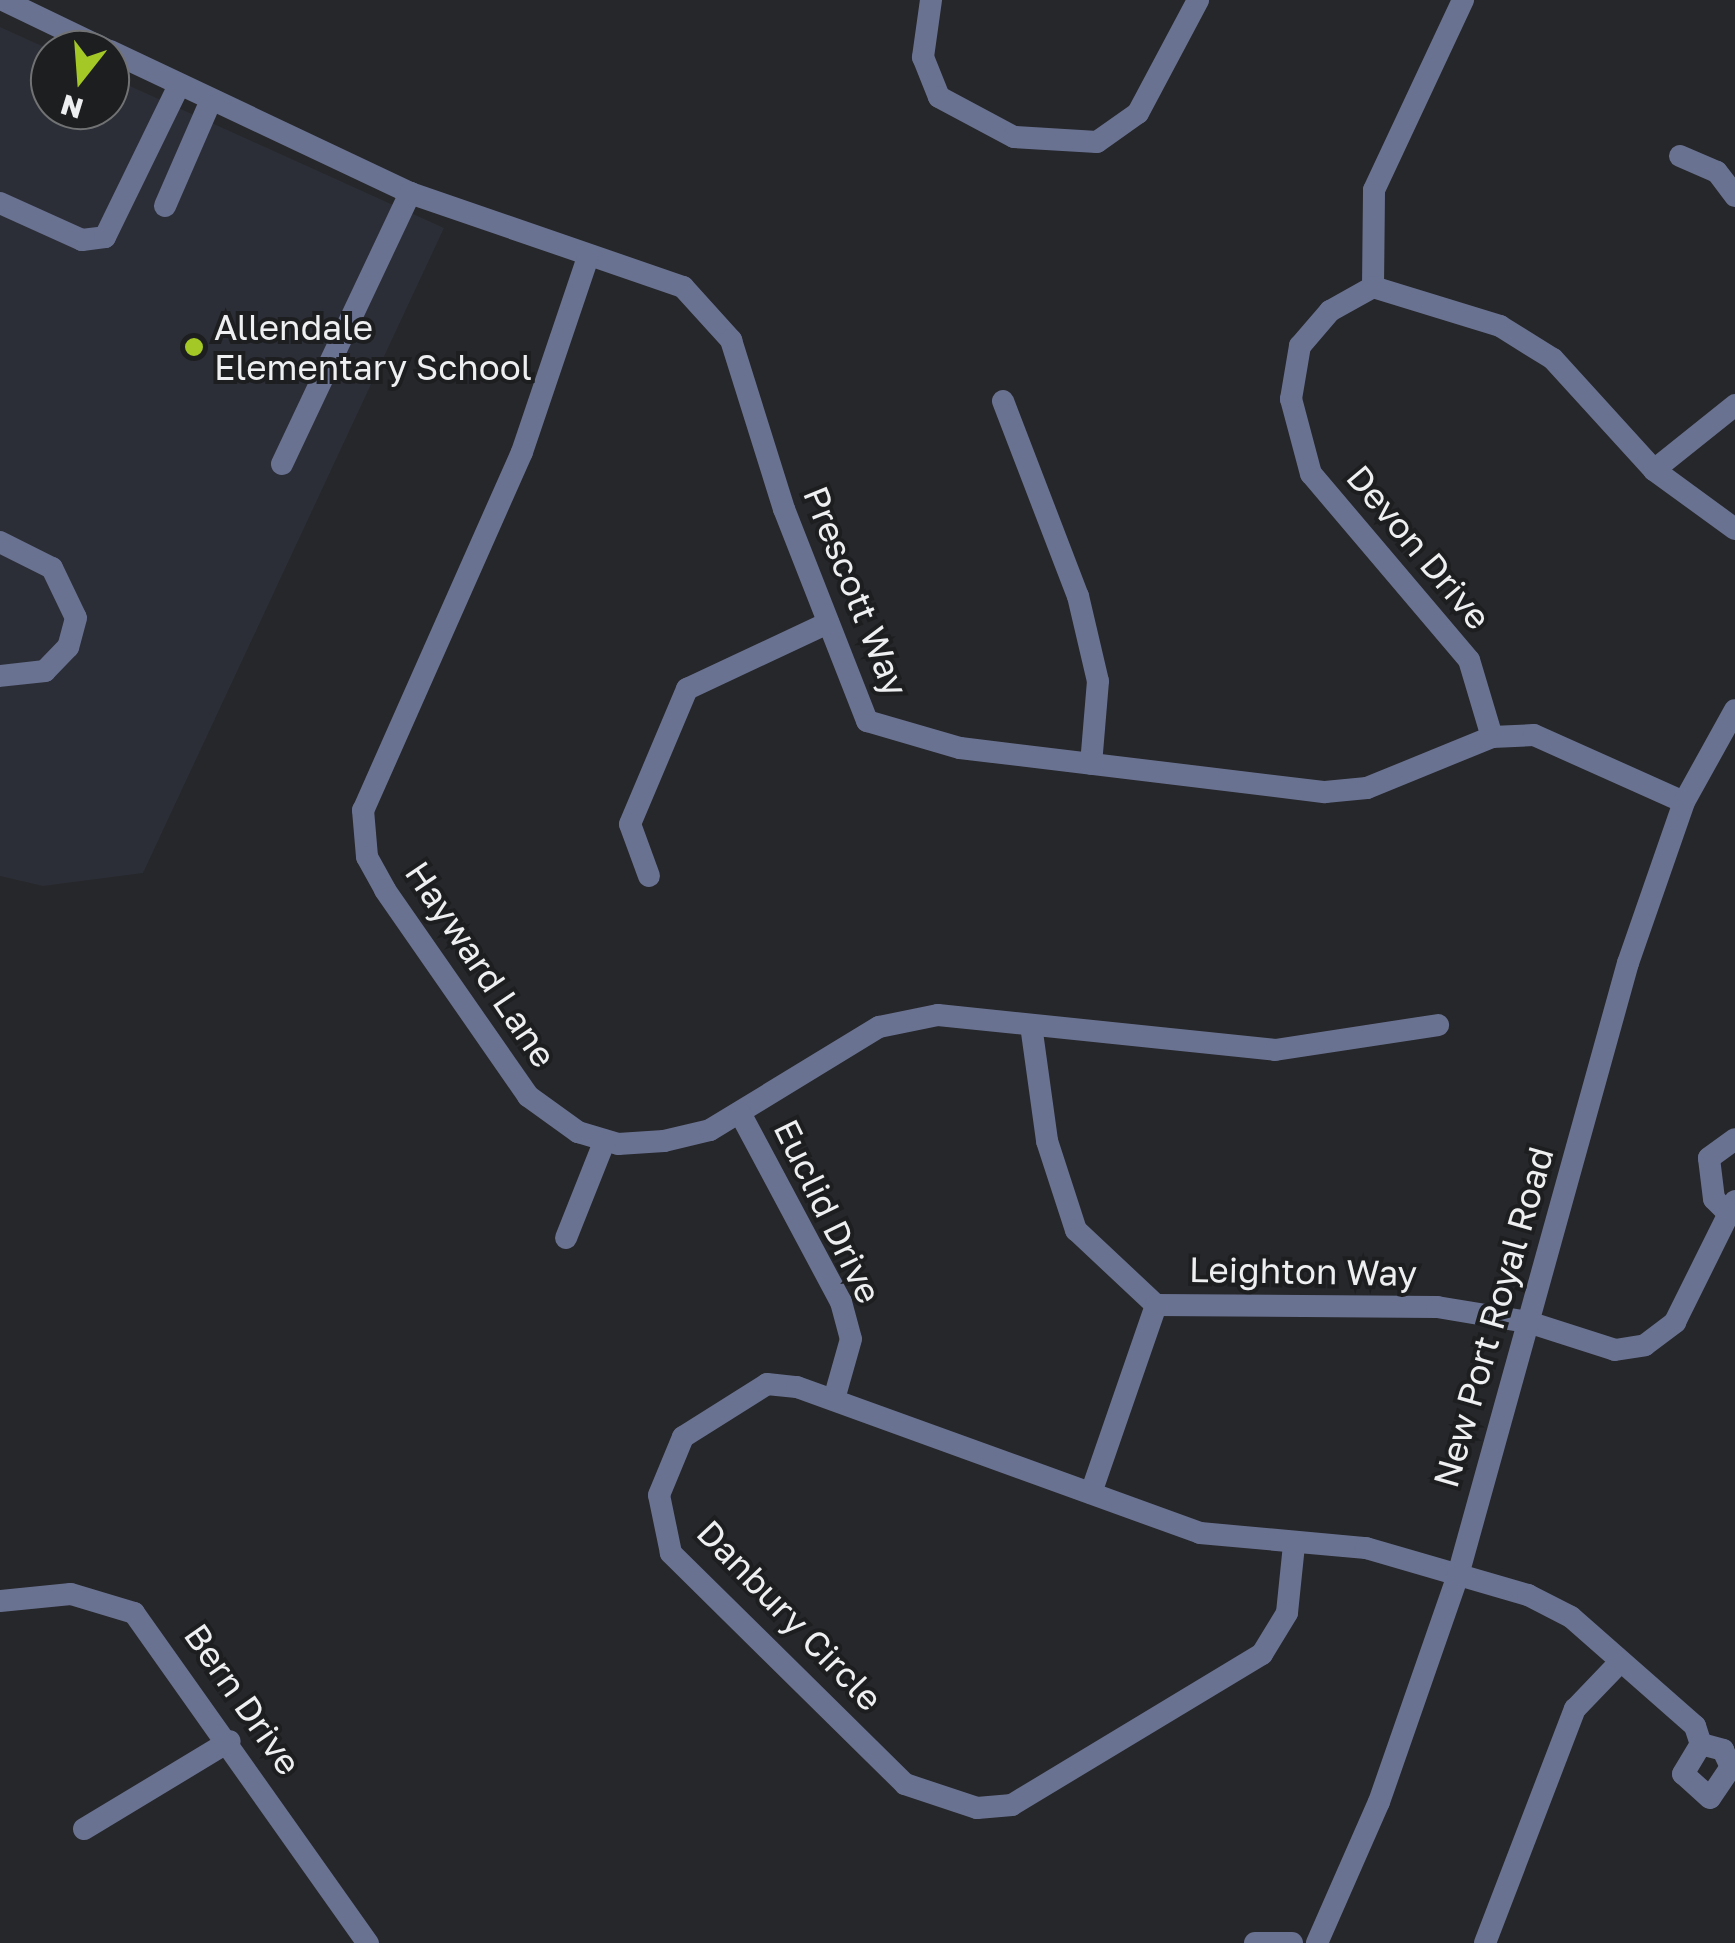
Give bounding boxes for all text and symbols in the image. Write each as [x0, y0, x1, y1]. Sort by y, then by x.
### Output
north arrow [30, 30, 130, 130]
text: N [57, 88, 87, 126]
place label: Allendale Elementary School [214, 306, 532, 388]
marker: Allendale Elementary School [183, 336, 205, 358]
street label: Devon Drive [1338, 457, 1500, 637]
street label: Prescott Way [795, 480, 917, 702]
street label: Hayward Lane [397, 853, 565, 1075]
street label: Euclid Drive [765, 1112, 891, 1310]
street label: New Port Royal Road [1424, 1142, 1562, 1492]
street label: Leighton Way [1189, 1248, 1417, 1294]
street label: Danbury Circle [689, 1511, 891, 1719]
street label: Bern Drive [176, 1616, 310, 1782]

